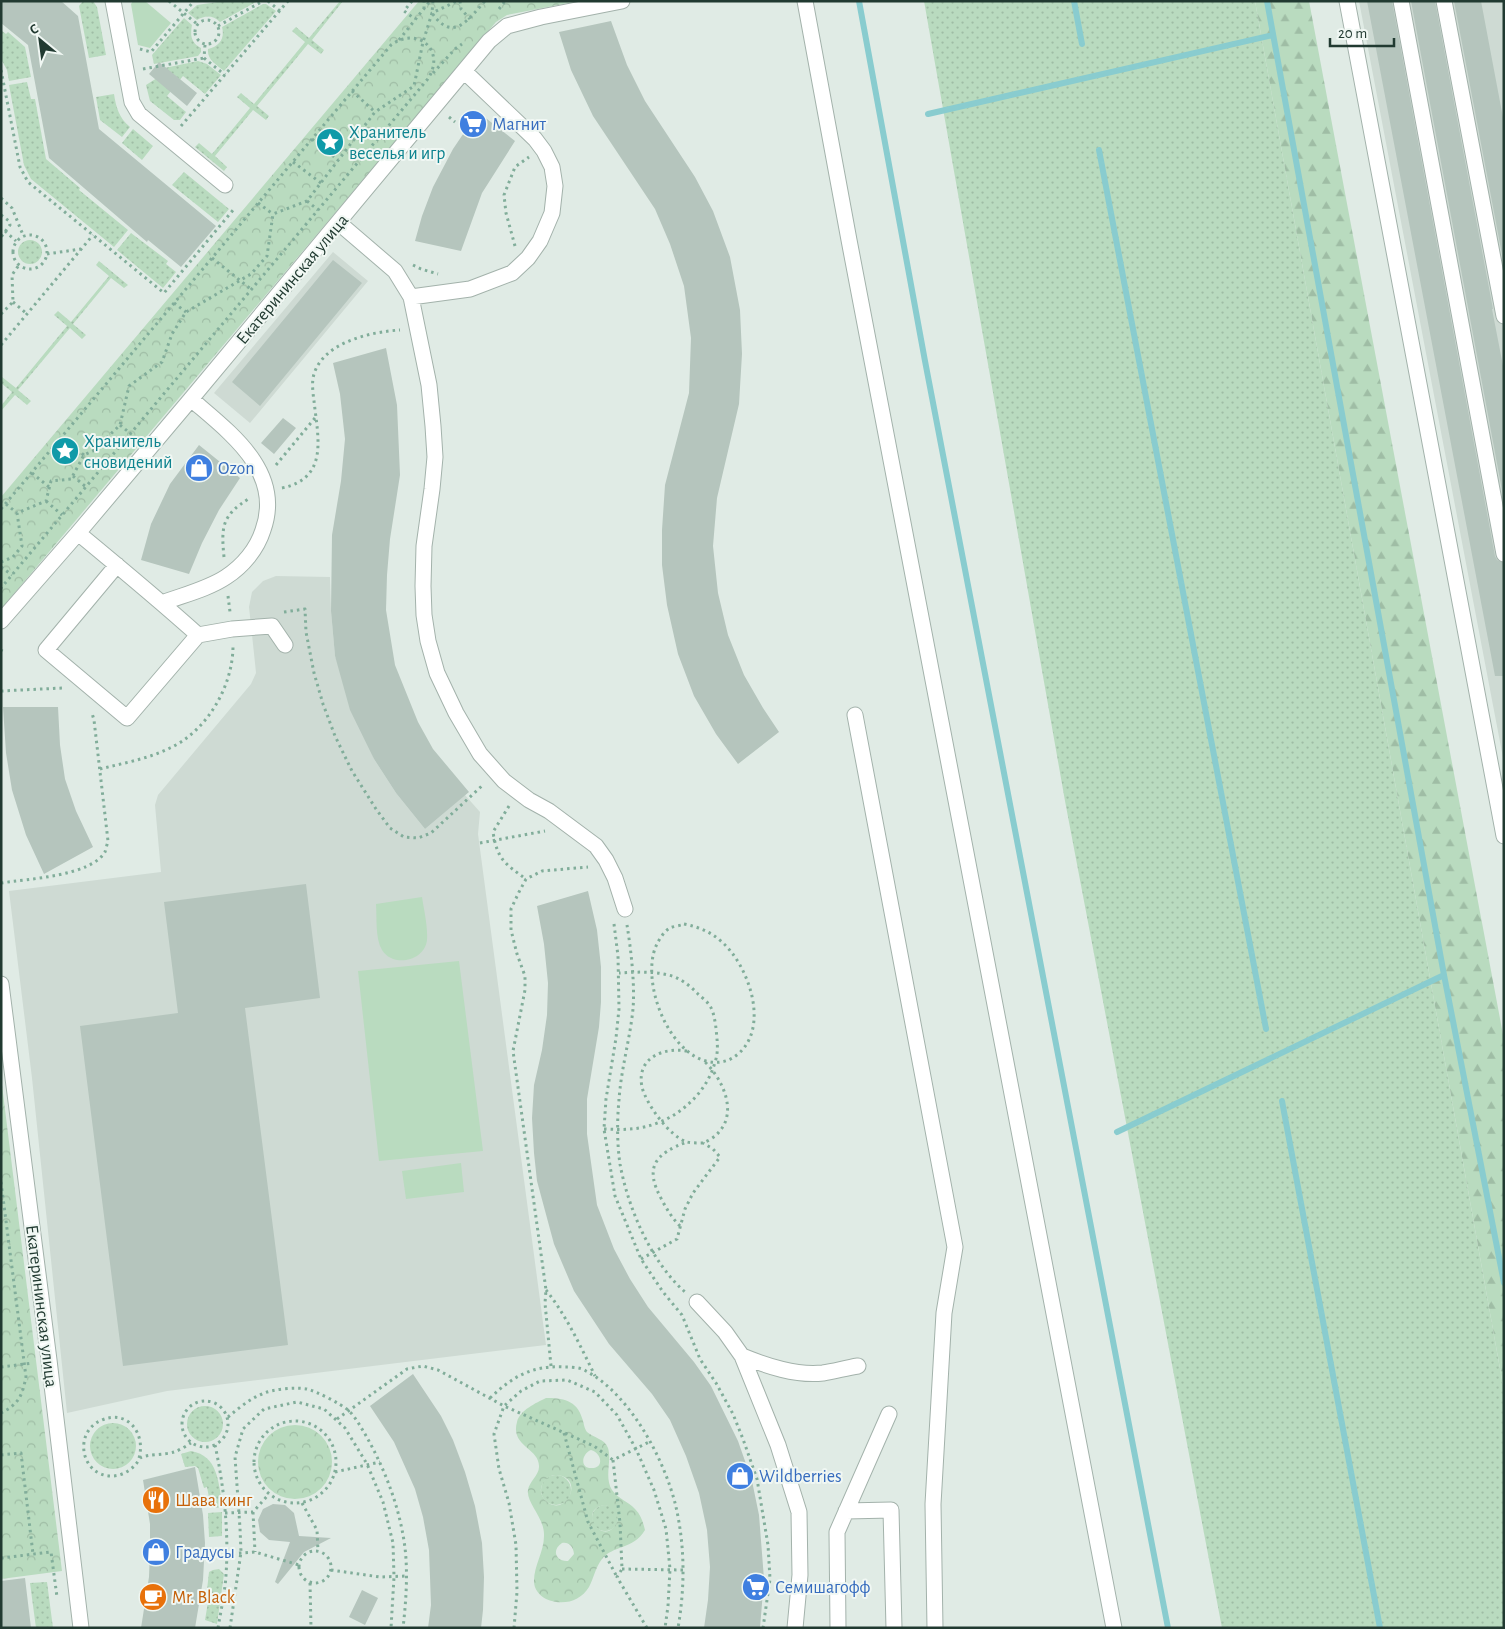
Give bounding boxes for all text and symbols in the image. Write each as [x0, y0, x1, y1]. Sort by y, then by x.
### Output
north arrow [15, 15, 65, 65]
scale bar [1330, 15, 1394, 47]
text: С [27, 21, 41, 38]
text: 20 m [1338, 26, 1367, 41]
supermarket icon: Магнит [458, 109, 488, 139]
place label: Магнит [492, 116, 547, 134]
place label: Хранитель веселья и игр [349, 124, 445, 163]
place icon: Хранитель веселья и игр [315, 127, 345, 157]
street label: Екатерининская улица [233, 211, 352, 348]
place label: Хранитель сновидений [84, 433, 173, 472]
place icon: Хранитель сновидений [50, 436, 80, 466]
shop icon: Ozon [184, 453, 214, 483]
place label: Ozon [218, 460, 255, 478]
street label: Екатерининская улица [22, 1224, 60, 1388]
shop icon: Wildberries [725, 1461, 755, 1491]
place label: Wildberries [759, 1468, 842, 1486]
restaurant icon: Шава кинг [141, 1485, 171, 1515]
place label: Шава кинг [175, 1492, 253, 1510]
shop icon: Градусы [141, 1537, 171, 1567]
place label: Градусы [175, 1544, 235, 1562]
supermarket icon: Семишагофф [741, 1572, 771, 1602]
place label: Семишагофф [775, 1579, 871, 1597]
cafe icon: Mr. Black [138, 1582, 168, 1612]
place label: Mr. Black [172, 1589, 236, 1607]

